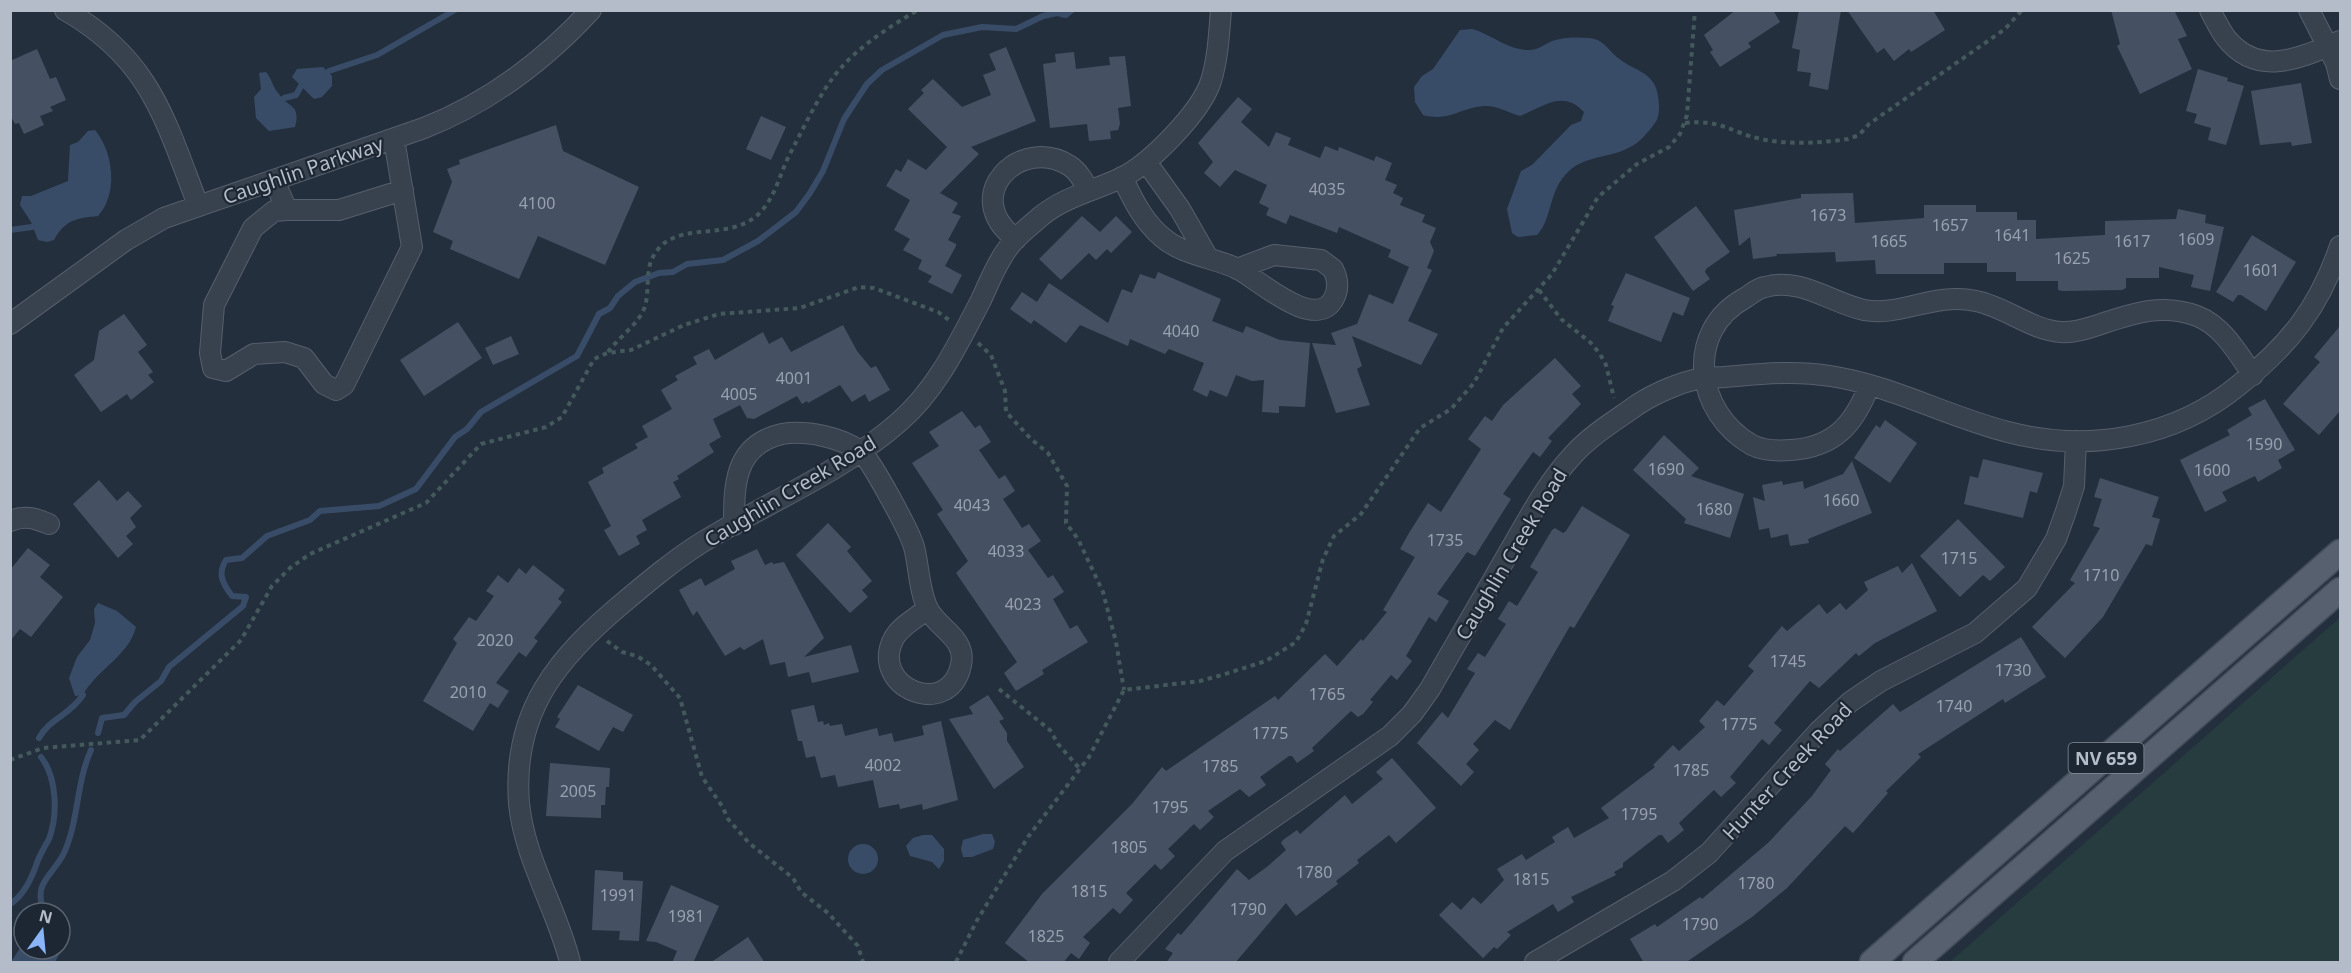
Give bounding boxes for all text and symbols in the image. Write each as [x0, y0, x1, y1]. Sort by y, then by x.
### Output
street label: Caughlin Parkway [219, 130, 388, 210]
house number: 4035 [1309, 178, 1345, 200]
house number: 4100 [519, 192, 555, 214]
house number: 1673 [1810, 204, 1846, 226]
house number: 1657 [1932, 214, 1968, 236]
house number: 1641 [1994, 224, 2030, 246]
house number: 1609 [2178, 228, 2214, 250]
house number: 1665 [1871, 230, 1907, 252]
house number: 1617 [2114, 230, 2150, 252]
house number: 1625 [2054, 247, 2090, 269]
house number: 1601 [2243, 259, 2279, 281]
house number: 4040 [1163, 320, 1199, 342]
house number: 4001 [776, 367, 812, 389]
house number: 4005 [721, 383, 757, 405]
street label: Caughlin Creek Road [699, 429, 881, 553]
house number: 1590 [2246, 433, 2282, 455]
house number: 1690 [1648, 458, 1684, 480]
house number: 1600 [2194, 459, 2230, 481]
street label: Caughlin Creek Road [1449, 463, 1573, 645]
house number: 1660 [1823, 489, 1859, 511]
house number: 4043 [954, 494, 990, 516]
house number: 1680 [1696, 498, 1732, 520]
house number: 1735 [1427, 529, 1463, 551]
house number: 4033 [988, 540, 1024, 562]
house number: 1715 [1941, 547, 1977, 569]
house number: 1710 [2083, 564, 2119, 586]
house number: 4023 [1005, 593, 1041, 615]
house number: 2020 [477, 629, 513, 651]
house number: 1745 [1770, 650, 1806, 672]
house number: 1730 [1995, 659, 2031, 681]
house number: 2010 [450, 681, 486, 703]
house number: 1765 [1309, 683, 1345, 705]
house number: 1740 [1936, 695, 1972, 717]
street label: Hunter Creek Road [1716, 697, 1858, 845]
house number: 1775 [1721, 713, 1757, 735]
house number: 1775 [1252, 722, 1288, 744]
road number: NV 659 [2068, 743, 2144, 773]
house number: 4002 [865, 754, 901, 776]
house number: 1785 [1202, 755, 1238, 777]
house number: 1785 [1673, 759, 1709, 781]
house number: 2005 [560, 780, 596, 802]
house number: 1795 [1152, 796, 1188, 818]
house number: 1795 [1621, 803, 1657, 825]
house number: 1805 [1111, 836, 1147, 858]
house number: 1780 [1296, 861, 1332, 883]
house number: 1815 [1513, 868, 1549, 890]
house number: 1780 [1738, 872, 1774, 894]
house number: 1815 [1071, 880, 1107, 902]
house number: 1991 [600, 884, 636, 906]
house number: 1790 [1230, 898, 1266, 920]
north arrow [12, 901, 72, 961]
text: N [37, 904, 55, 929]
house number: 1981 [668, 905, 704, 927]
house number: 1790 [1682, 913, 1718, 935]
house number: 1825 [1028, 925, 1064, 947]

